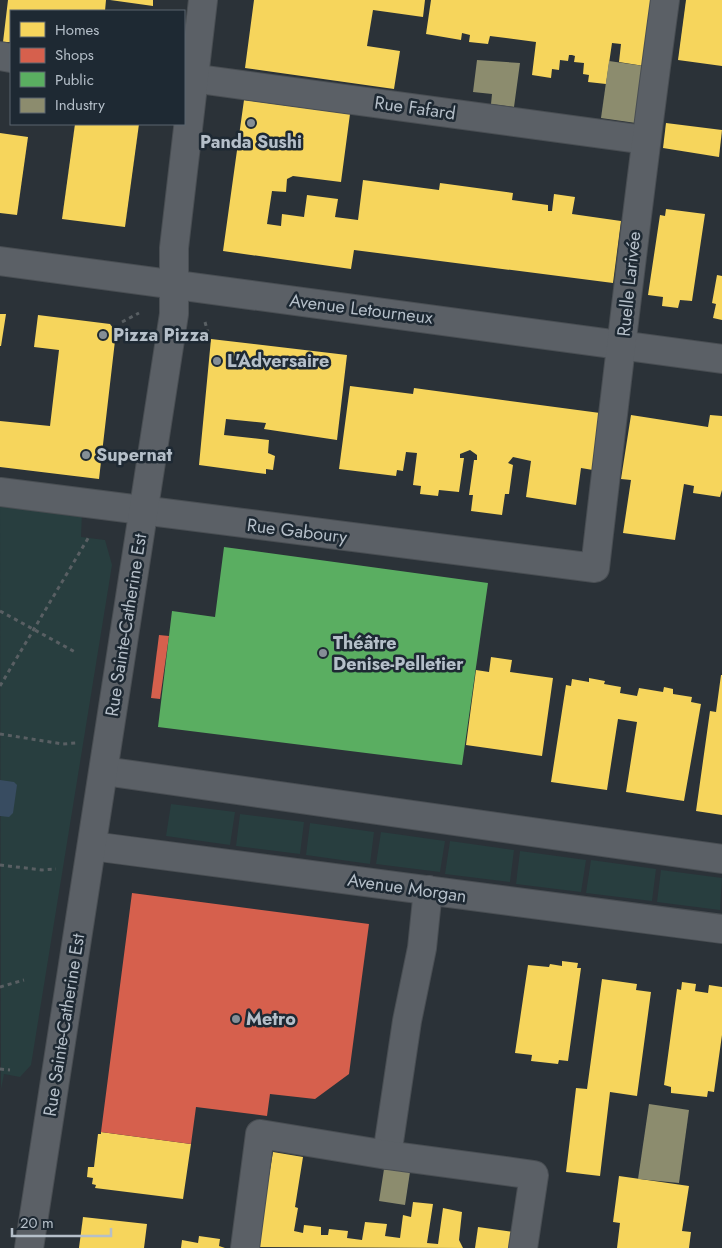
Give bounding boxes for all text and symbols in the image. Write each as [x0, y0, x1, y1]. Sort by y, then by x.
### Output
legend [10, 10, 185, 125]
text: Homes [55, 19, 99, 41]
text: Shops [55, 44, 94, 66]
text: Public [55, 69, 94, 91]
street label: Rue Fafard [373, 89, 457, 127]
text: Industry [55, 94, 105, 116]
marker: Panda Sushi [245, 117, 257, 129]
place label: Panda Sushi [200, 129, 302, 155]
street label: Ruelle Larivée [611, 230, 647, 338]
street label: Avenue Letourneux [288, 287, 435, 331]
place label: Pizza Pizza [113, 322, 209, 348]
marker: Pizza Pizza [97, 329, 109, 341]
place label: L'Adversaire [227, 348, 329, 374]
marker: L'Adversaire [211, 355, 223, 367]
place label: Supernat [96, 442, 172, 468]
marker: Supernat [80, 449, 92, 461]
street label: Rue Gaboury [245, 512, 349, 550]
street label: Rue Sainte-Catherine Est [99, 531, 153, 718]
place label: Théâtre Denise-Pelletier [333, 630, 464, 677]
marker: Théâtre Denise-Pelletier [317, 647, 329, 659]
street label: Avenue Morgan [346, 867, 468, 909]
street label: Rue Sainte-Catherine Est [37, 931, 91, 1118]
place label: Metro [246, 1006, 296, 1032]
marker: Metro [230, 1013, 242, 1025]
scale bar [12, 1206, 111, 1238]
text: 20 m [20, 1212, 54, 1234]

